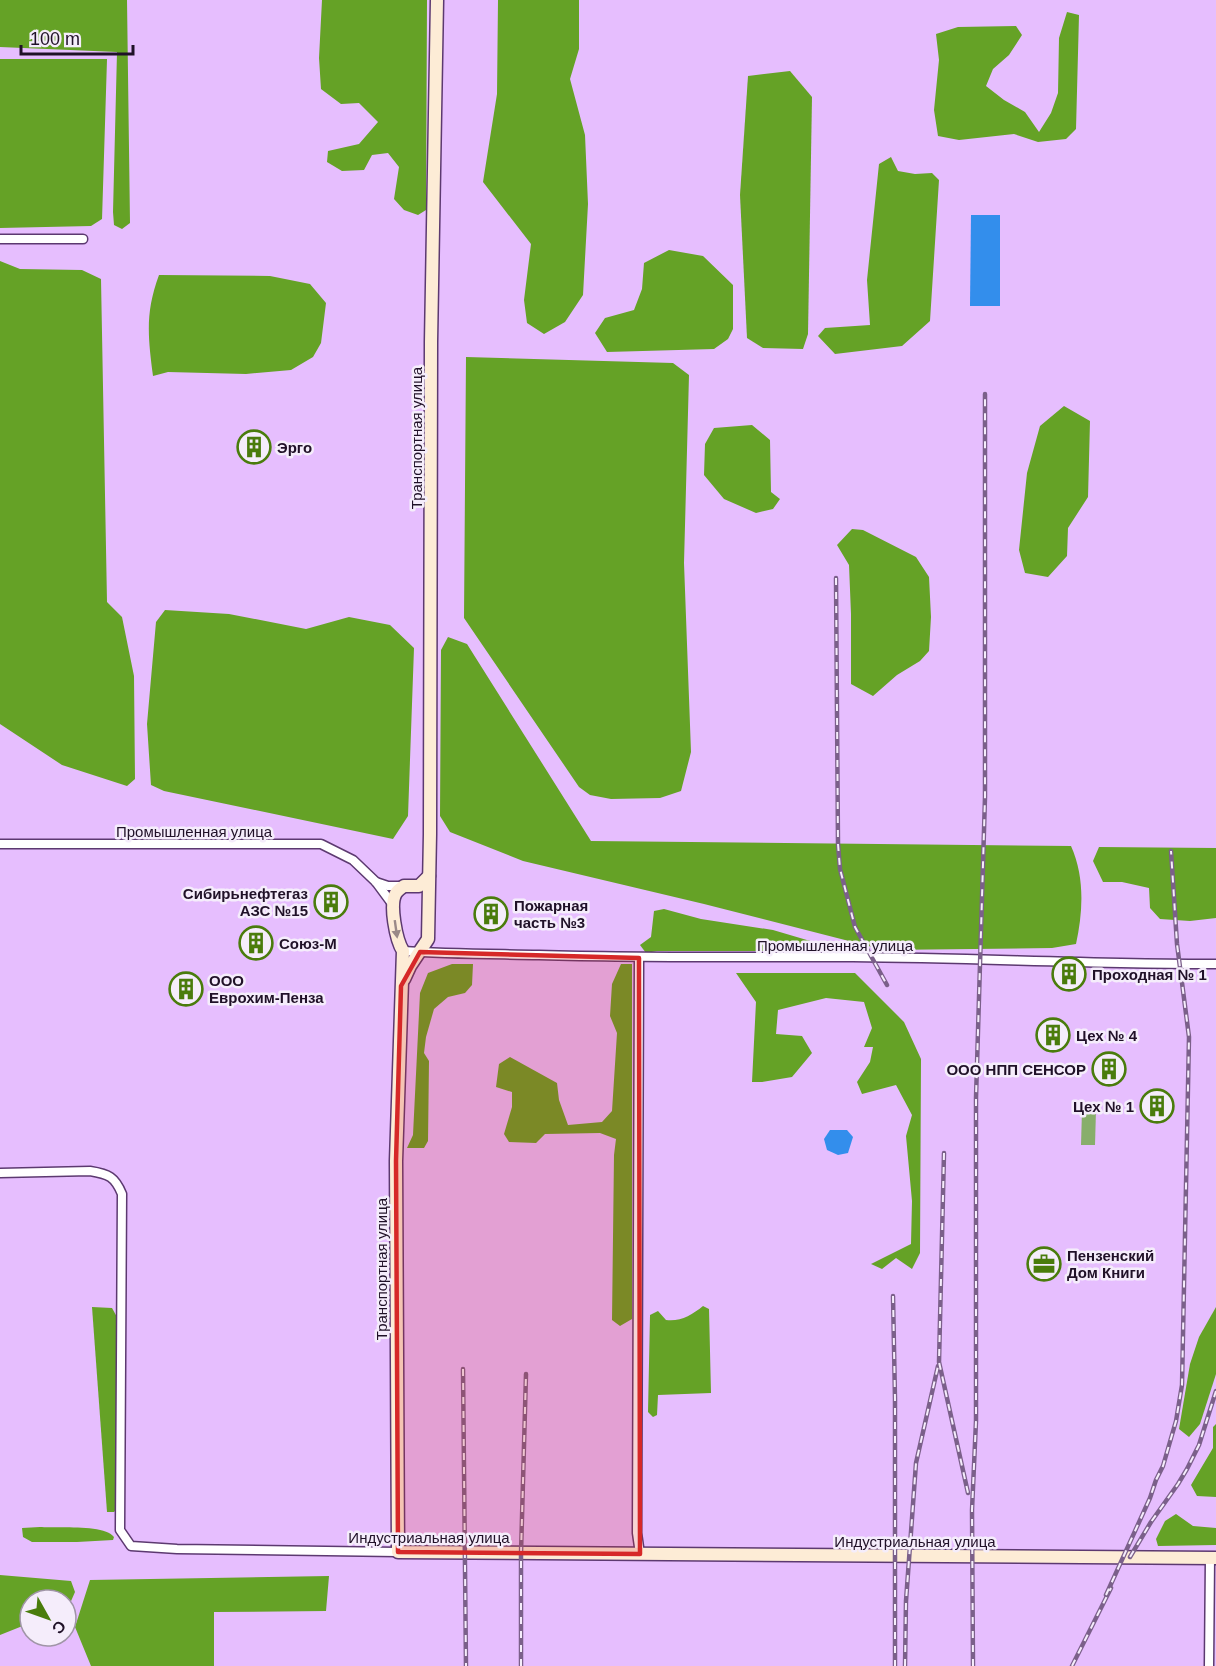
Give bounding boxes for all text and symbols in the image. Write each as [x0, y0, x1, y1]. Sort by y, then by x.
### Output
scale bar [21, 18, 134, 56]
text: 100 m [30, 29, 80, 49]
street label: Транспортная улица [408, 366, 425, 509]
building icon: Эрго [236, 429, 272, 465]
place label: Эрго [277, 439, 312, 456]
street label: Промышленная улица [116, 823, 273, 840]
building icon: Сибирьнефтегаз АЗС №15 [313, 884, 349, 920]
place label: Сибирьнефтегаз АЗС №15 [183, 885, 308, 919]
building icon: Пожарная часть №3 [473, 896, 509, 932]
place label: Пожарная часть №3 [514, 897, 588, 931]
one-way arrow [392, 919, 401, 938]
building icon: Союз-М [238, 925, 274, 961]
place label: Союз-М [279, 935, 337, 952]
street label: Промышленная улица [757, 937, 914, 954]
building icon: Проходная № 1 [1051, 956, 1087, 992]
place label: Проходная № 1 [1092, 966, 1207, 983]
building icon: ООО Еврохим-Пенза [168, 971, 204, 1007]
place label: ООО Еврохим-Пенза [209, 972, 324, 1006]
building icon: Цех № 4 [1035, 1017, 1071, 1053]
place label: Цех № 4 [1076, 1027, 1138, 1044]
building icon: ООО НПП СЕНСОР [1091, 1051, 1127, 1087]
place label: ООО НПП СЕНСОР [946, 1061, 1086, 1078]
building icon: Цех № 1 [1139, 1088, 1175, 1124]
place label: Цех № 1 [1073, 1098, 1134, 1115]
street label: Транспортная улица [373, 1197, 390, 1340]
office icon: Пензенский Дом Книги [1026, 1246, 1062, 1282]
place label: Пензенский Дом Книги [1067, 1247, 1154, 1281]
street label: Индустриальная улица [348, 1529, 510, 1546]
street label: Индустриальная улица [834, 1533, 996, 1550]
north arrow [18, 1588, 78, 1648]
text: С [49, 1617, 69, 1638]

